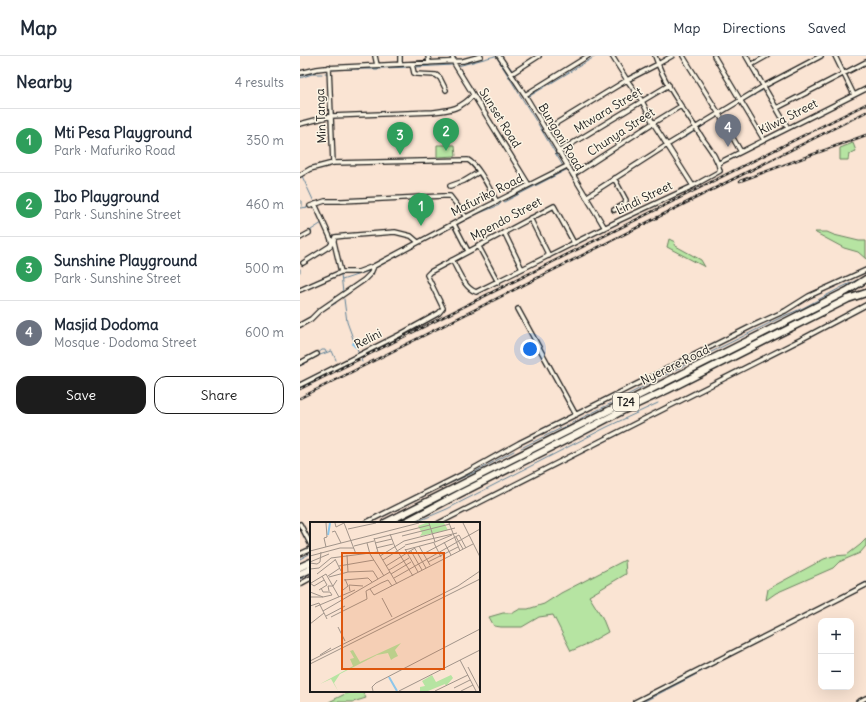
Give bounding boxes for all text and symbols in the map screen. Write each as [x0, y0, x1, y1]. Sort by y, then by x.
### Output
text: Map [20, 16, 57, 40]
text: Map [673, 19, 700, 37]
text: Directions [722, 19, 786, 37]
text: Saved [808, 19, 846, 37]
text: Nearby [16, 71, 72, 93]
text: 4 results [235, 74, 284, 91]
street label: Mtwara Street [571, 83, 644, 136]
street label: Sunset Road [476, 85, 525, 150]
street label: Min Tanga [312, 88, 329, 144]
street label: Kilwa Street [756, 95, 820, 138]
street label: Bungoni Road [535, 100, 587, 173]
street label: Chunya Street [584, 104, 657, 159]
pin: 4 [715, 114, 741, 147]
pin: 2 [433, 118, 459, 151]
pin: 3 [387, 122, 413, 155]
text: Mti Pesa Playground [54, 123, 192, 142]
text: 1 [26, 132, 32, 149]
text: 350 m [246, 132, 284, 149]
text: Park · Mafuriko Road [54, 142, 175, 159]
street label: Mafuriko Road [448, 170, 525, 219]
street label: Lindi Street [613, 177, 674, 218]
text: Ibo Playground [54, 187, 159, 206]
pin: 1 [408, 193, 434, 226]
street label: Mpendo Street [468, 193, 544, 244]
text: 2 [25, 196, 33, 213]
text: 460 m [246, 196, 284, 213]
text: Park · Sunshine Street [54, 206, 181, 223]
text: Sunshine Playground [54, 251, 197, 270]
text: 3 [25, 260, 33, 277]
text: 500 m [245, 260, 284, 277]
text: Park · Sunshine Street [54, 270, 181, 287]
text: Masjid Dodoma [54, 315, 159, 334]
text: 4 [25, 324, 33, 341]
text: 600 m [245, 324, 284, 341]
street label: Relini [352, 325, 384, 352]
text: Mosque · Dodoma Street [54, 334, 197, 351]
your location [520, 339, 540, 359]
street label: Nyerere Road [638, 341, 712, 388]
button: Save [16, 376, 146, 414]
button: Share [154, 376, 284, 414]
road number: T24 [613, 393, 639, 411]
inset map [310, 522, 480, 692]
map controls [818, 618, 854, 690]
button: + [818, 618, 854, 654]
button: − [818, 654, 854, 690]

